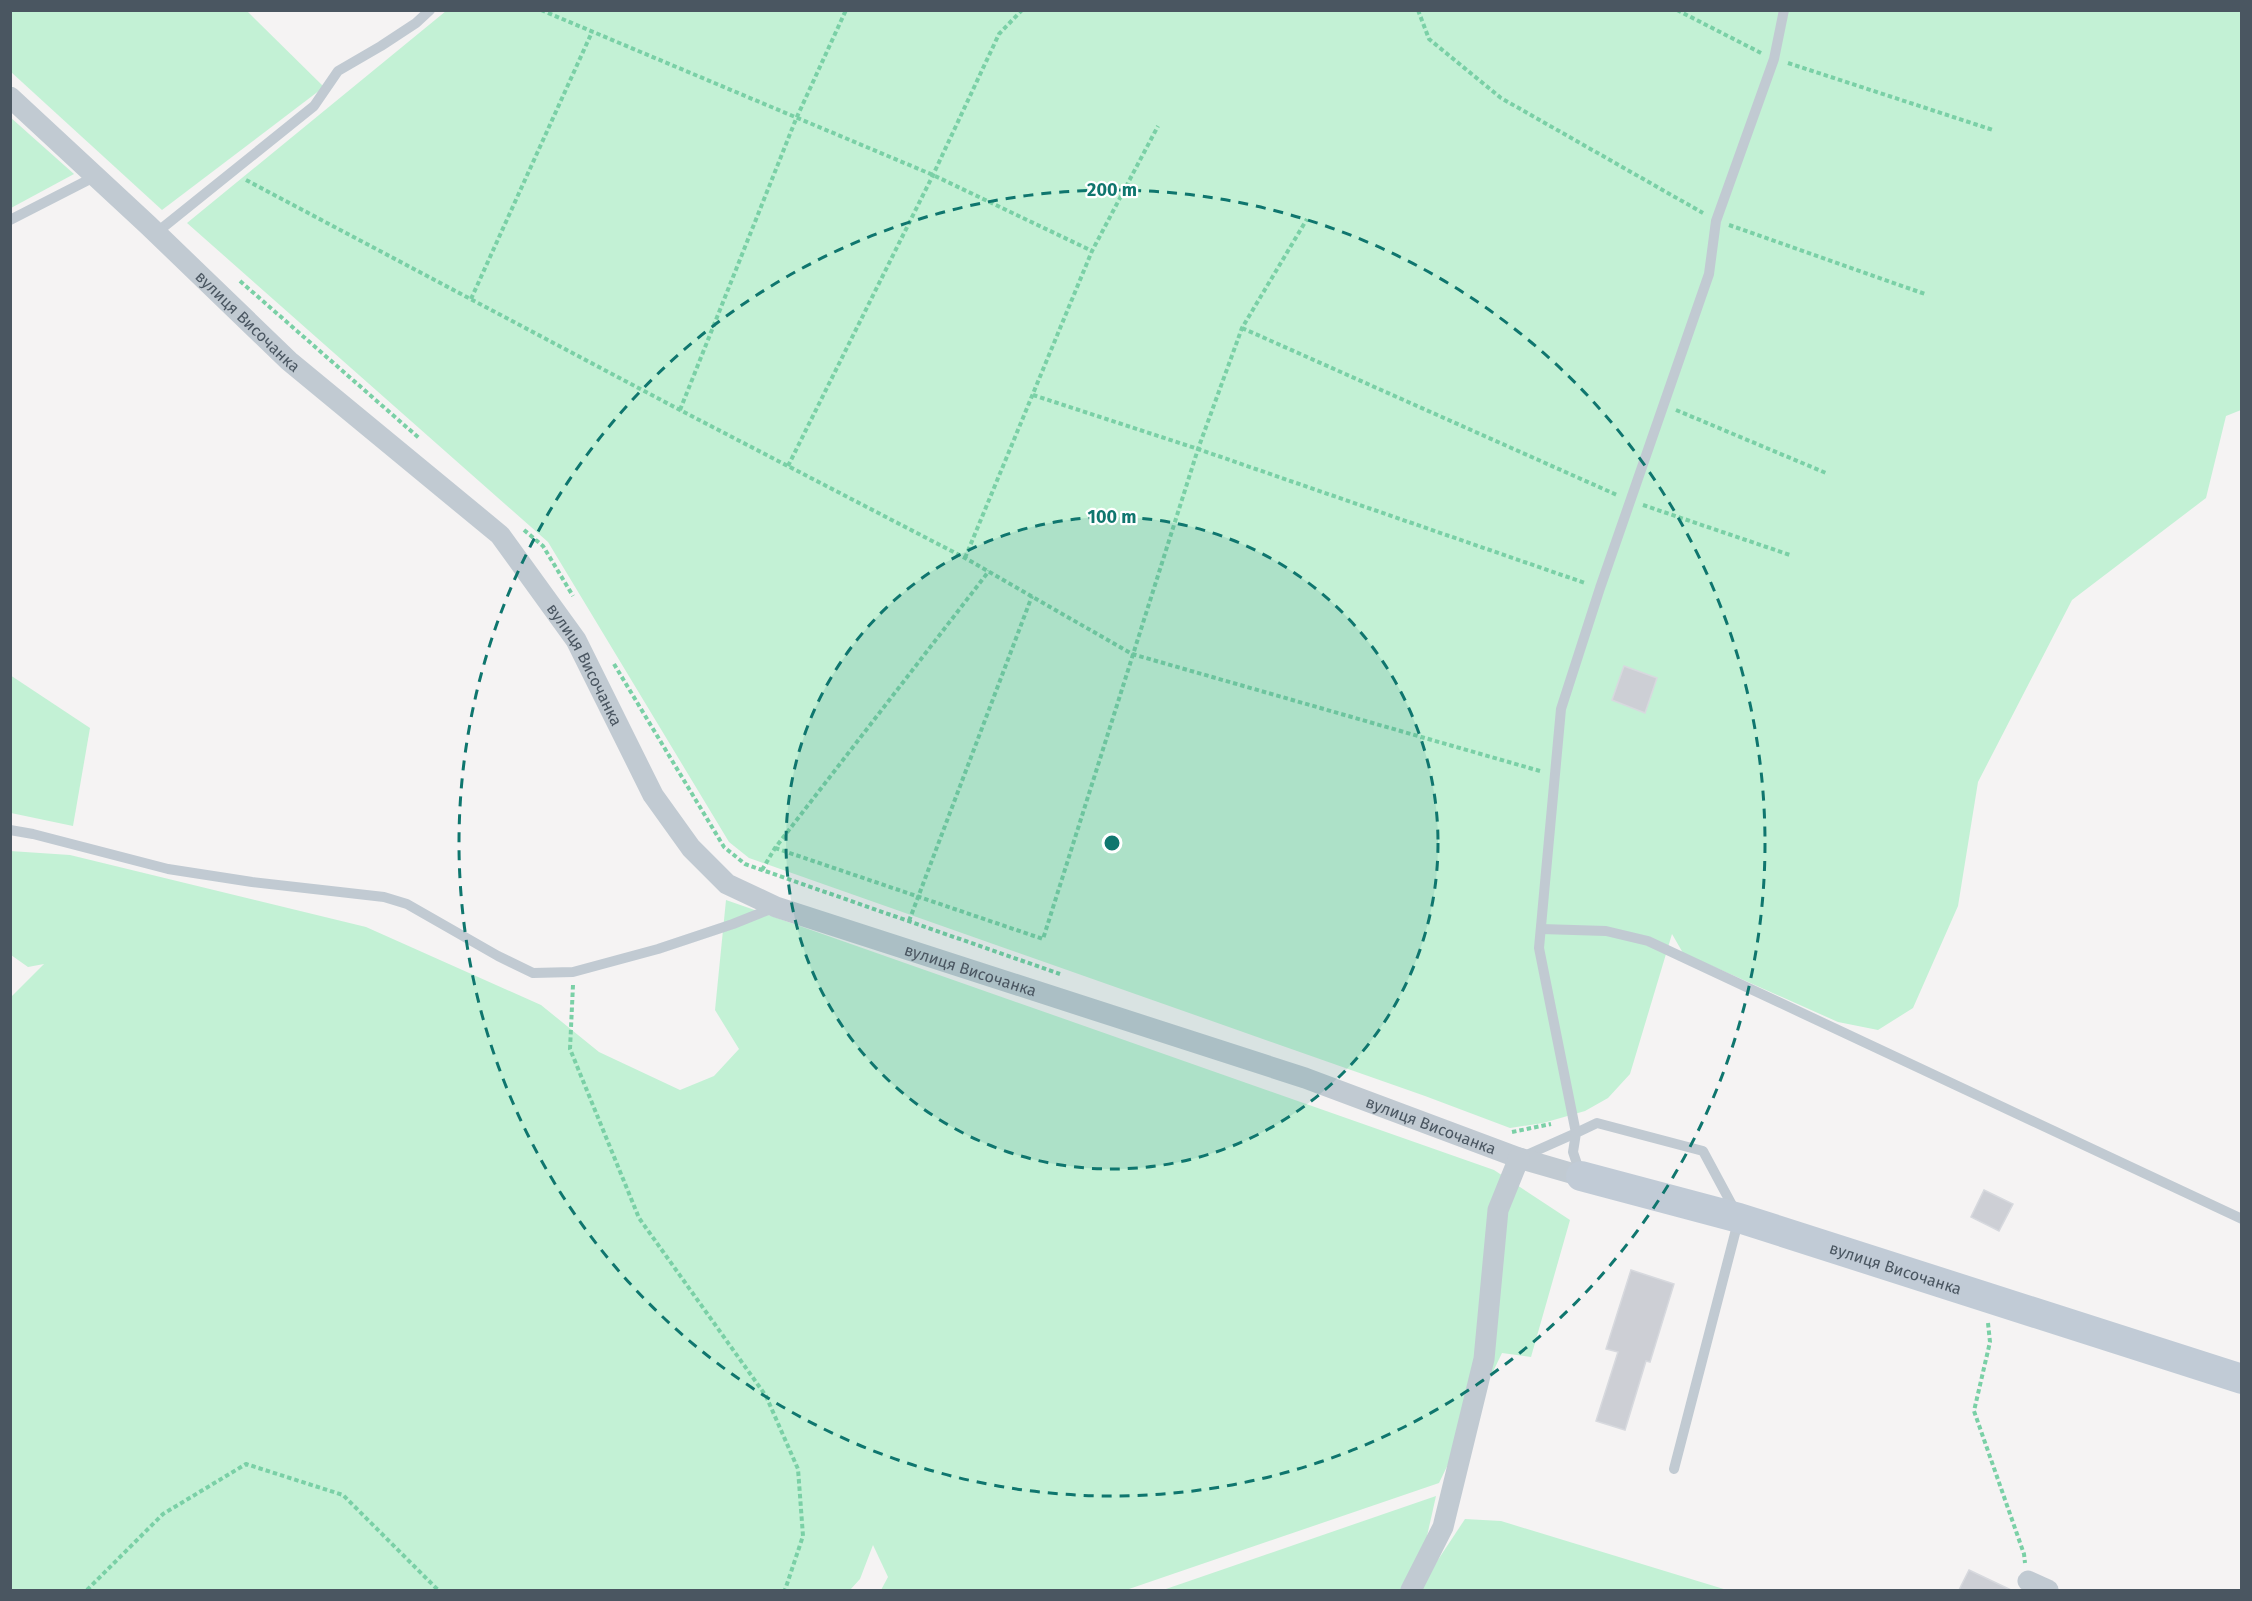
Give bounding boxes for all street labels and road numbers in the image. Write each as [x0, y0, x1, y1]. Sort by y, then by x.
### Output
street label: вулиця Височанка [192, 267, 304, 376]
street label: вулиця Височанка [543, 600, 627, 729]
street label: вулиця Височанка [902, 940, 1039, 1000]
street label: вулиця Височанка [1363, 1092, 1499, 1158]
street label: вулиця Височанка [1827, 1238, 1964, 1298]

